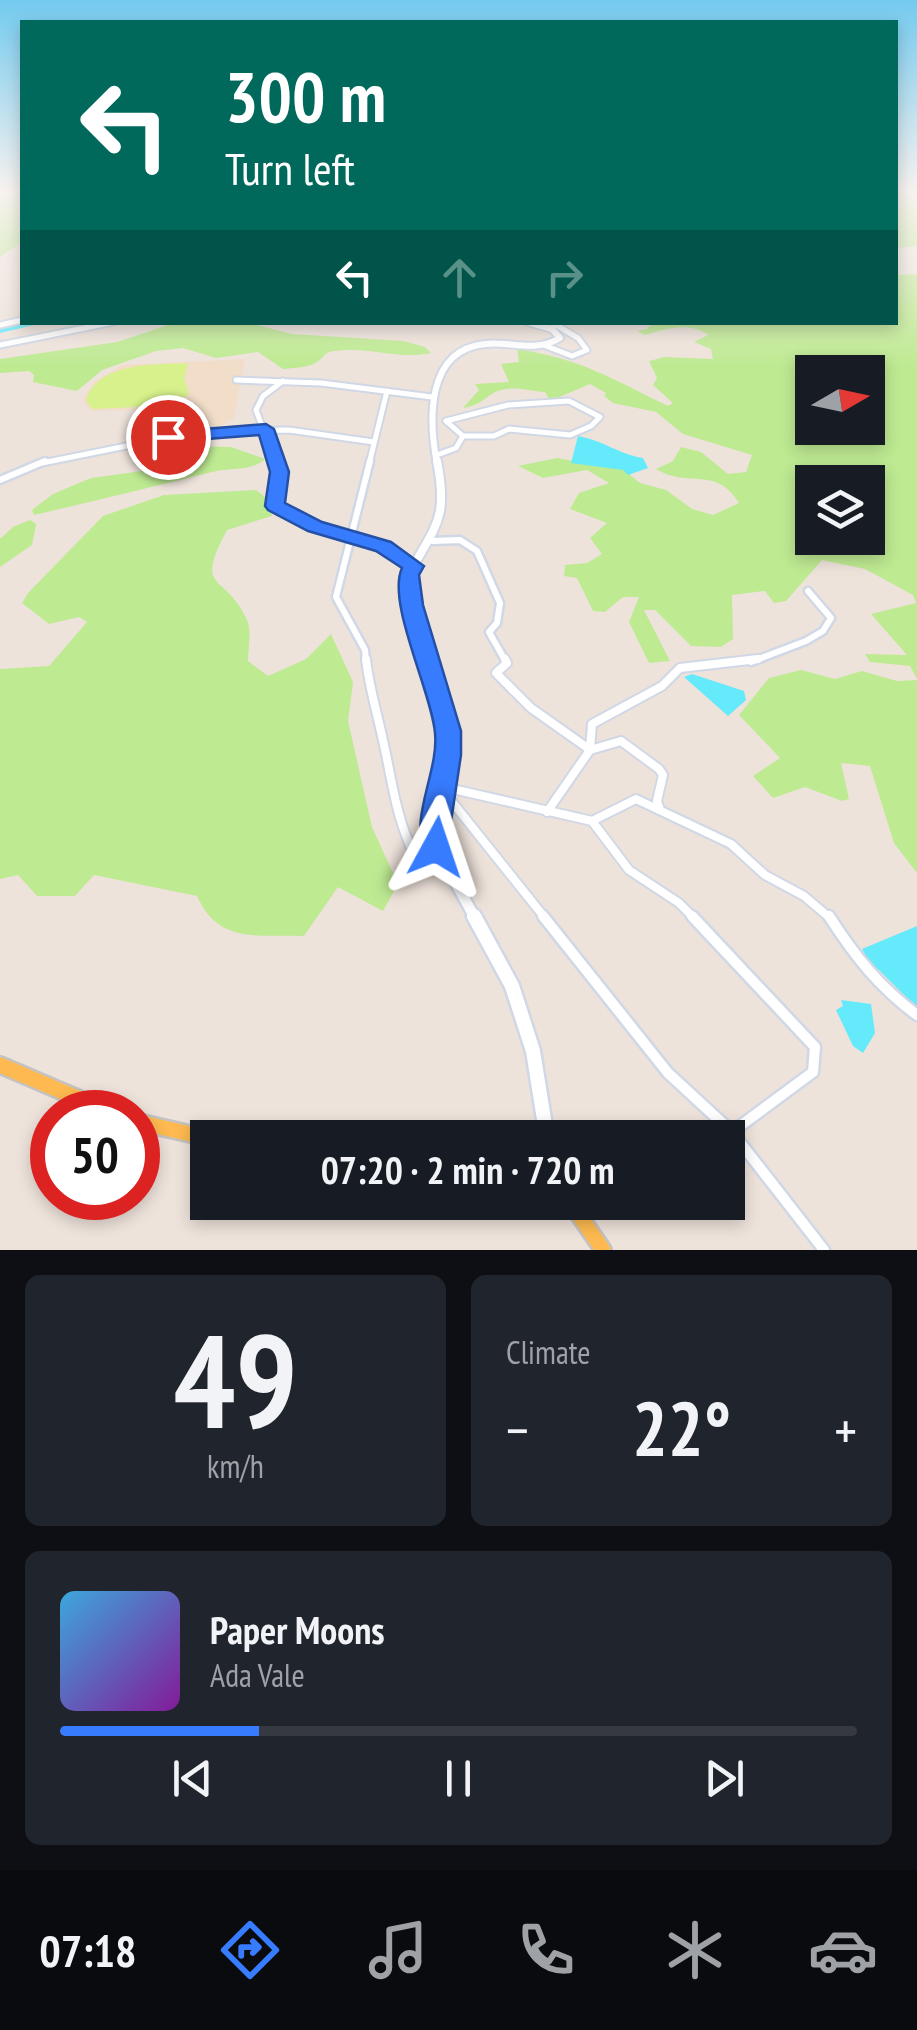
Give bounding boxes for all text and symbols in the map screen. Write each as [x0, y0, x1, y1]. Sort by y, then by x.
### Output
text: 300 m [225, 51, 386, 141]
icon: left [60, 60, 190, 190]
text: Turn left [225, 139, 355, 197]
icon: left [327, 250, 382, 305]
icon: ahead [432, 250, 487, 305]
icon: right [537, 250, 592, 305]
north arrow [795, 355, 885, 445]
map controls [795, 355, 885, 555]
pin [126, 395, 211, 480]
icon: arrive [141, 410, 196, 465]
button: layers [795, 465, 885, 555]
position arrow [384, 795, 488, 899]
speed limit sign: 50 [30, 1090, 160, 1220]
text: 07:20 · 2 min · 720 m [321, 1145, 614, 1194]
text: 49 [173, 1296, 298, 1464]
text: Climate [506, 1331, 590, 1373]
text: 22° [632, 1380, 731, 1477]
text: − [506, 1394, 529, 1465]
text: + [834, 1394, 857, 1465]
text: km/h [207, 1445, 264, 1487]
text: Paper Moons [210, 1605, 385, 1654]
text: Ada Vale [210, 1654, 305, 1696]
icon: previous [165, 1751, 220, 1806]
icon: pause [431, 1751, 486, 1806]
icon: next [697, 1751, 752, 1806]
icon: directions [215, 1915, 285, 1985]
icon: music [363, 1915, 433, 1985]
icon: phone [511, 1915, 581, 1985]
icon: climate [660, 1915, 730, 1985]
icon: car [808, 1915, 878, 1985]
text: 07:18 [39, 1921, 136, 1979]

